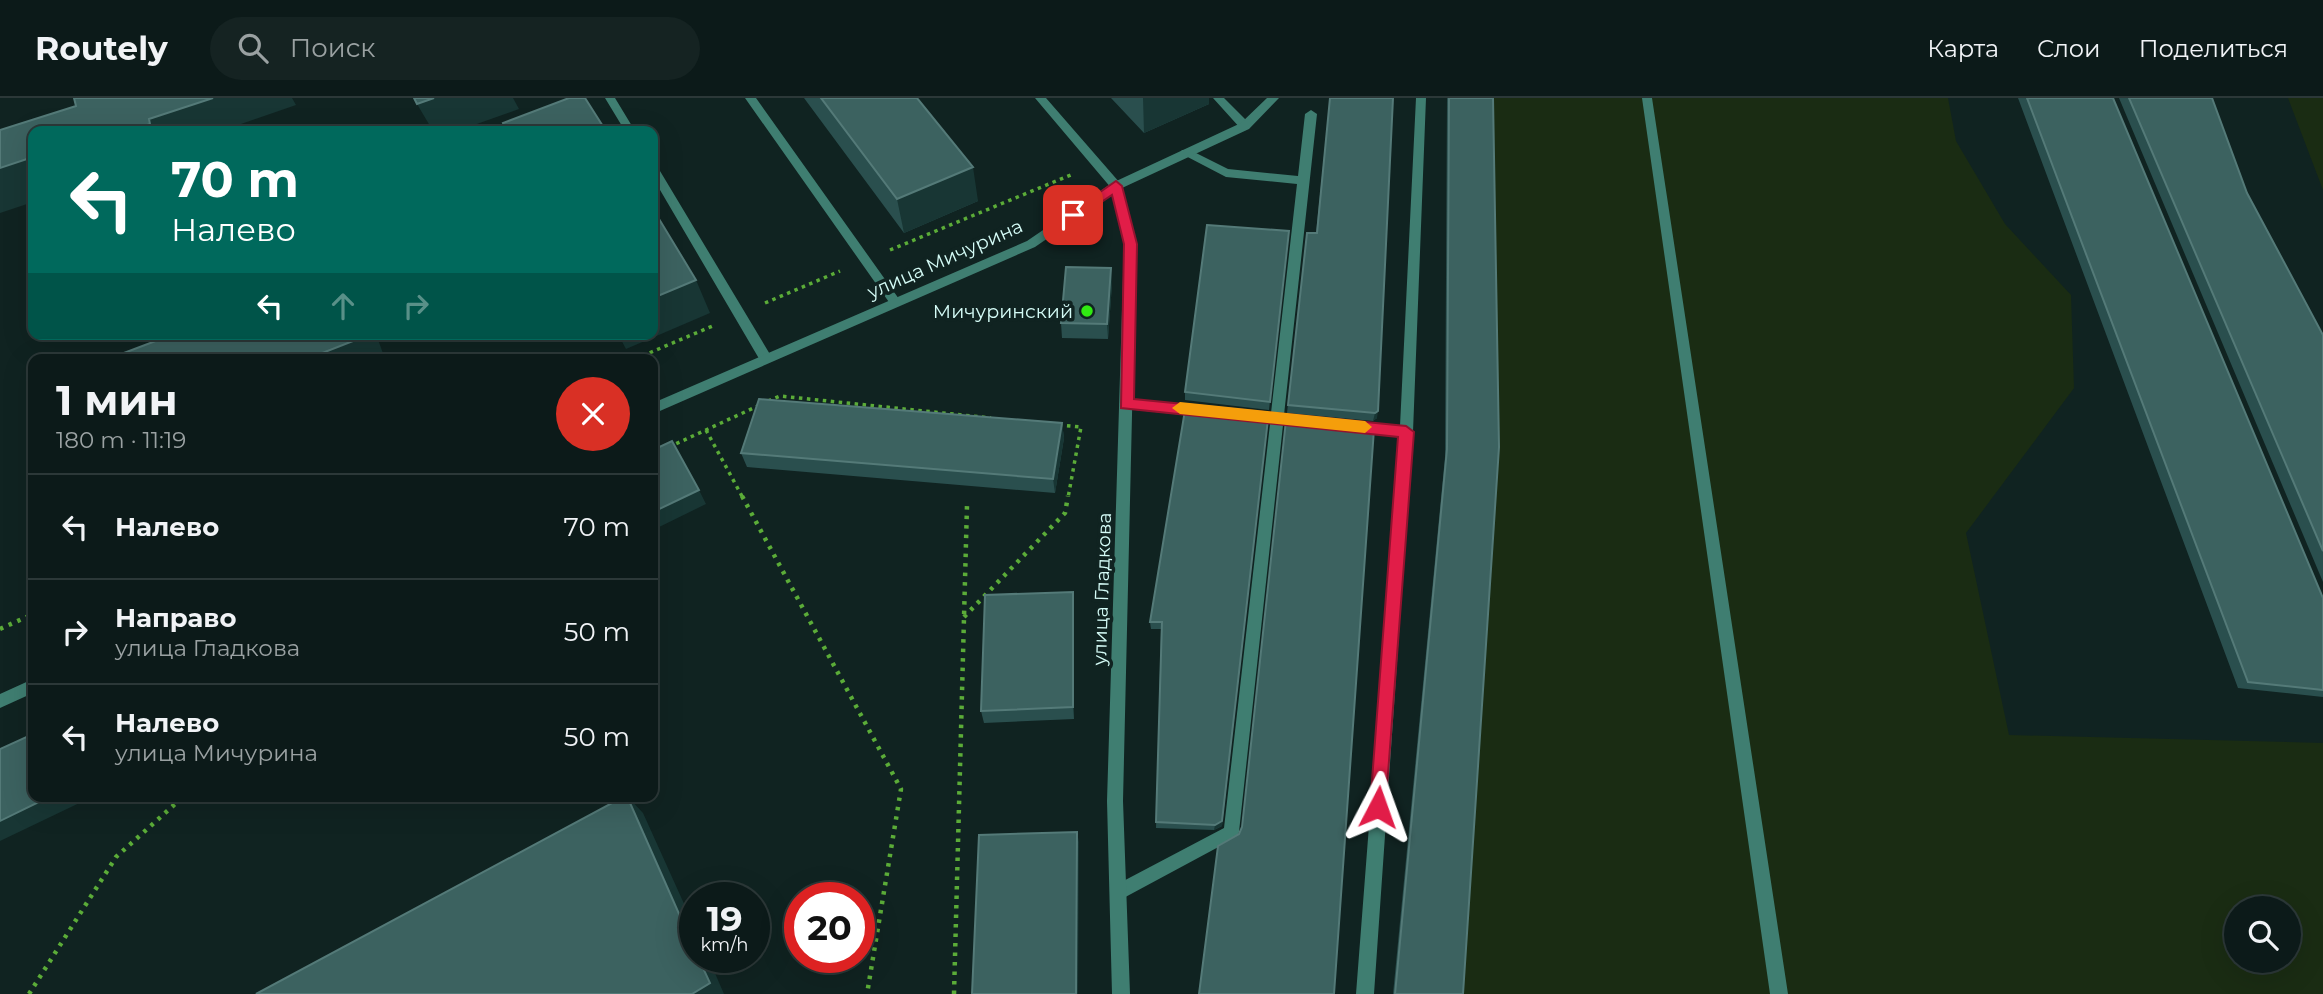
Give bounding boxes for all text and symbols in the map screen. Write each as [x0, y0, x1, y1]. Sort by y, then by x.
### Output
search box [210, 17, 700, 80]
text: Routely [35, 28, 168, 68]
icon: search [234, 29, 272, 67]
text: Поиск [290, 32, 375, 64]
text: Карта [1927, 34, 1999, 63]
text: Слои [2037, 34, 2101, 63]
text: Поделиться [2139, 34, 2288, 63]
text: 70 m [171, 150, 299, 209]
icon: left [56, 154, 147, 245]
pin [1043, 185, 1103, 245]
icon: arrive [1054, 196, 1092, 234]
text: Налево [171, 210, 296, 249]
street label: улица Мичурина [863, 214, 1026, 304]
icon: left [251, 287, 289, 325]
icon: ahead [324, 287, 362, 325]
icon: right [397, 287, 435, 325]
place label: Мичуринский [933, 300, 1073, 323]
marker: Мичуринский [1079, 303, 1095, 319]
text: 1 мин [56, 374, 178, 426]
button: close [556, 377, 630, 451]
text: 180 m · 11:19 [56, 426, 186, 454]
icon: left [56, 508, 94, 546]
text: Налево [115, 511, 219, 543]
text: 70 m [564, 511, 630, 543]
street label: улица Гладкова [1088, 512, 1116, 667]
text: Направо [115, 602, 236, 634]
icon: right [56, 613, 94, 651]
text: 50 m [564, 616, 630, 648]
text: улица Гладкова [115, 634, 300, 662]
text: Налево [115, 707, 219, 739]
icon: left [56, 718, 94, 756]
text: 50 m [564, 721, 630, 753]
text: улица Мичурина [115, 739, 318, 767]
position arrow [1341, 770, 1415, 844]
speed limit sign: 20 [784, 882, 875, 973]
map controls [2224, 896, 2301, 973]
button: search [2224, 896, 2301, 973]
text: 19 [706, 897, 743, 940]
text: km/h [700, 934, 749, 956]

